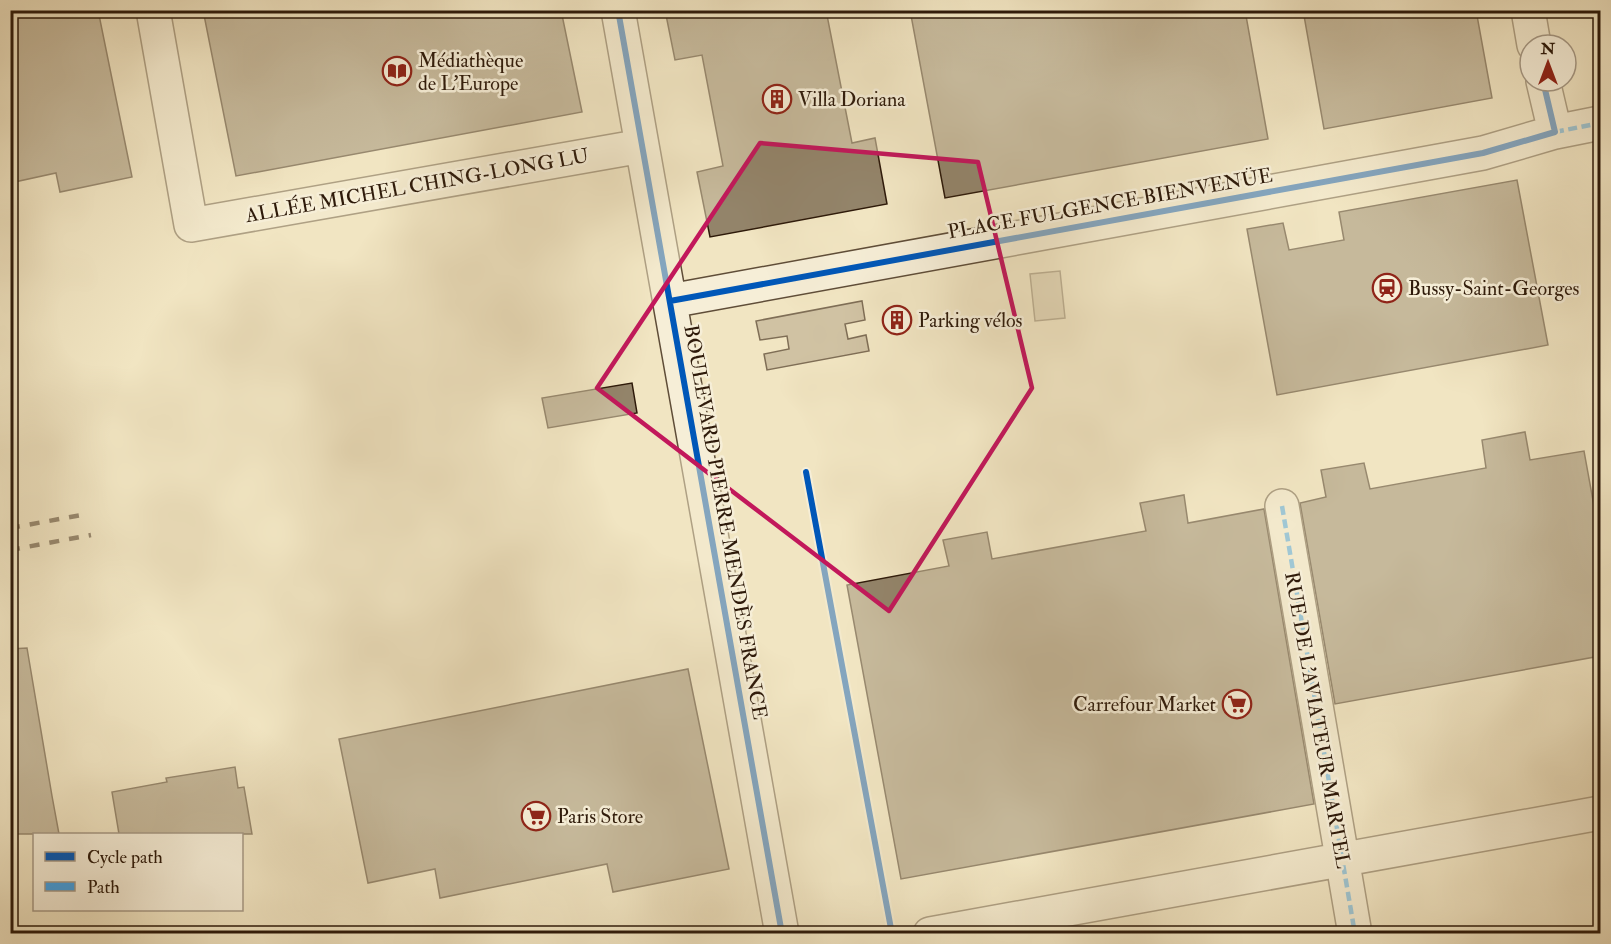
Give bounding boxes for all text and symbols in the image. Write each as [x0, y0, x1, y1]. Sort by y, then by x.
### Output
north arrow [1518, 33, 1578, 93]
text: N [1540, 39, 1556, 59]
place label: Médiathèque de L'Europe [418, 48, 523, 97]
library icon: Médiathèque de L'Europe [381, 55, 413, 87]
building icon: Villa Doriana [761, 83, 793, 115]
place label: Villa Doriana [798, 87, 906, 112]
street label: ALLÉE MICHEL CHING-LONG LU [242, 142, 591, 228]
street label: PLACE FULGENCE BIENVENÜE [946, 163, 1274, 244]
station icon: Bussy-Saint-Georges [1371, 272, 1403, 304]
place label: Bussy-Saint-Georges [1408, 276, 1580, 301]
building icon: Parking vélos [881, 304, 913, 336]
place label: Parking vélos [918, 308, 1023, 333]
street label: BOULEVARD PIERRE MENDÈS FRANCE [678, 323, 774, 721]
street label: RUE DE L'AVIATEUR MARTEL [1279, 570, 1356, 871]
supermarket icon: Carrefour Market [1221, 688, 1253, 720]
place label: Carrefour Market [1073, 692, 1217, 717]
supermarket icon: Paris Store [520, 800, 552, 832]
place label: Paris Store [557, 804, 643, 829]
legend [33, 833, 243, 911]
text: Cycle path [87, 846, 163, 869]
text: Path [87, 876, 120, 899]

